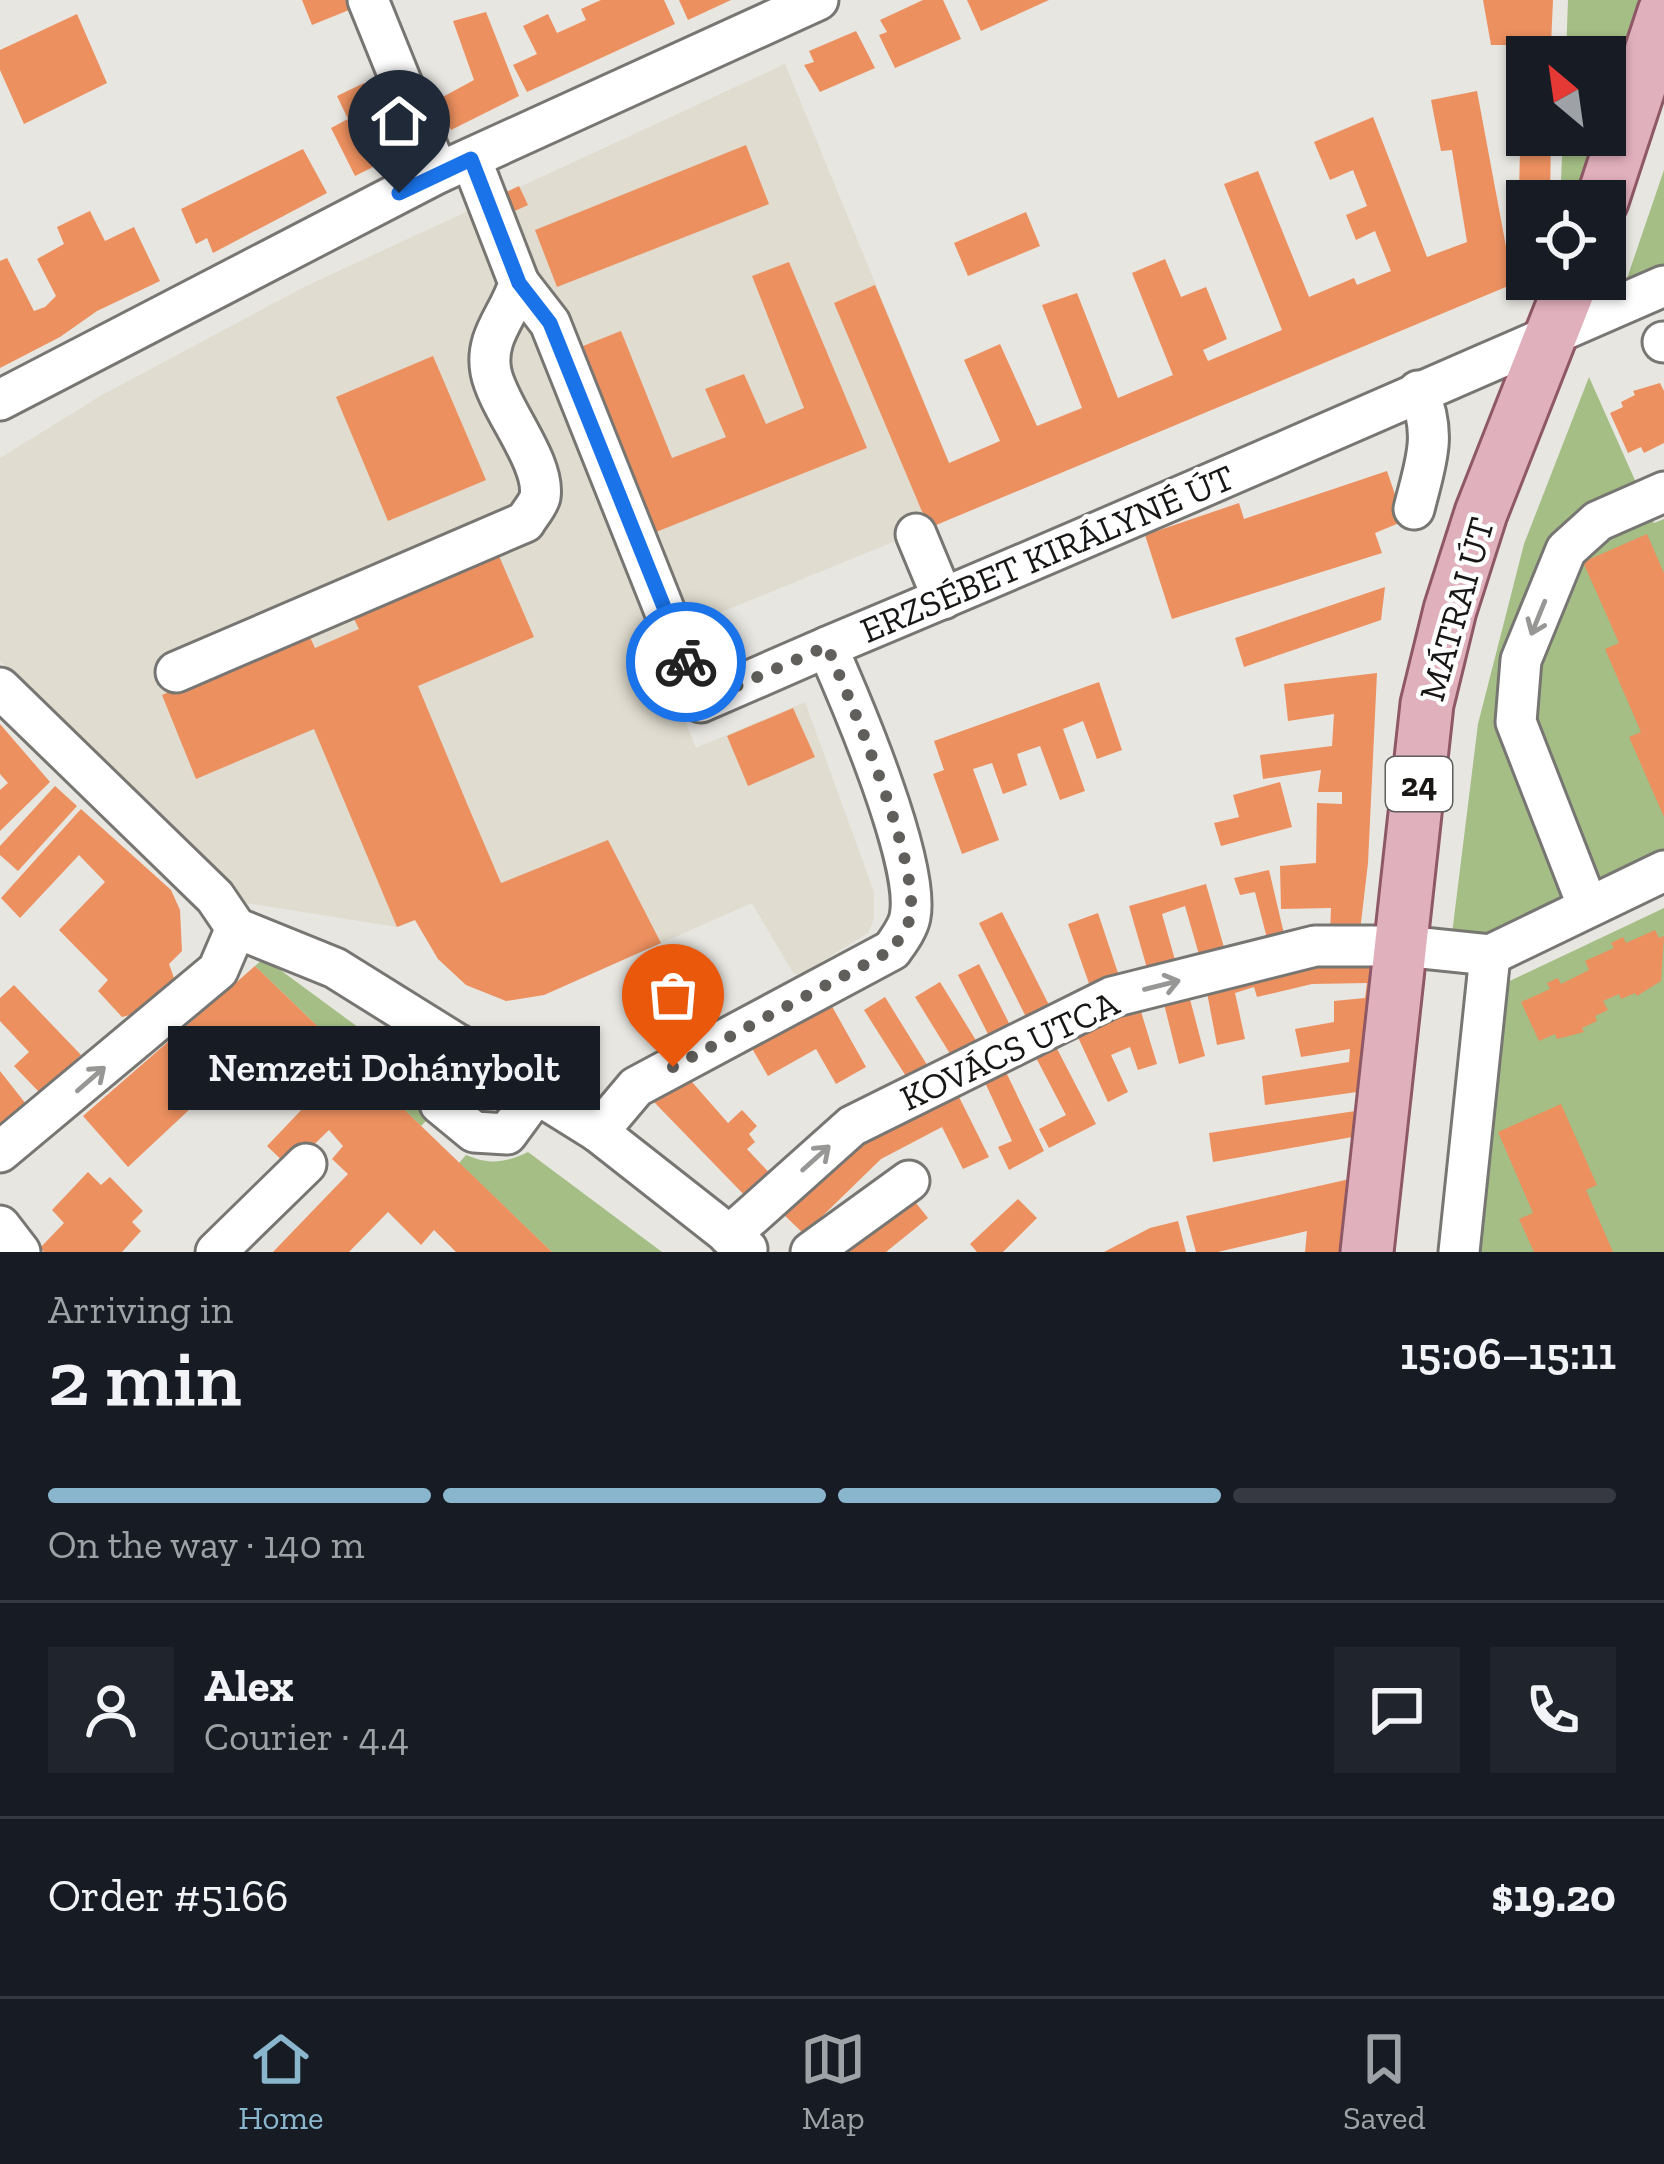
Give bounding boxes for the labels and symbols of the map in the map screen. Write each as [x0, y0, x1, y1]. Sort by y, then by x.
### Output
north arrow [1506, 36, 1626, 156]
pin [348, 70, 450, 193]
street label: ERZSÉBET KIRÁLYNÉ ÚT [854, 455, 1240, 652]
street label: MÁTRAI ÚT [1410, 512, 1503, 706]
one-way arrow [1526, 599, 1547, 636]
courier [626, 602, 746, 722]
road number: 24 [1386, 757, 1452, 811]
pin [622, 944, 724, 1067]
one-way arrow [1142, 973, 1180, 995]
street label: KOVÁCS UTCA [893, 981, 1126, 1120]
callout: Nemzeti Dohánybolt [169, 1025, 601, 1109]
one-way arrow [75, 1065, 106, 1093]
one-way arrow [801, 1145, 831, 1172]

